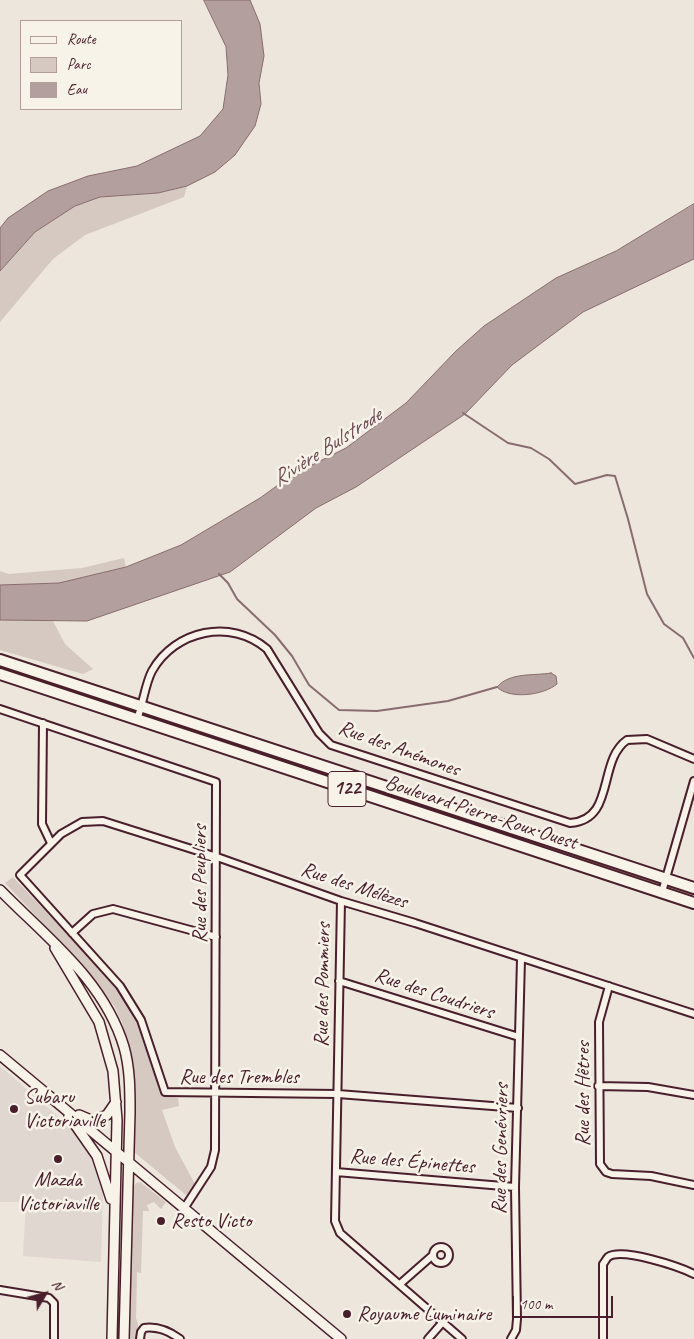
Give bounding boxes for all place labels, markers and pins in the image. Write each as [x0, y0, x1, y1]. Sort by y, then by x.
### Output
place label: Subaru Victoriaville [24, 1084, 105, 1134]
marker: Subaru Victoriaville [8, 1103, 20, 1115]
marker: Mazda Victoriaville [52, 1153, 64, 1165]
place label: Mazda Victoriaville [17, 1167, 99, 1217]
place label: Resto Victo [171, 1208, 252, 1234]
marker: Resto Victo [155, 1215, 167, 1227]
place label: Royaume Luminaire [357, 1301, 491, 1327]
marker: Royaume Luminaire [341, 1308, 353, 1320]

